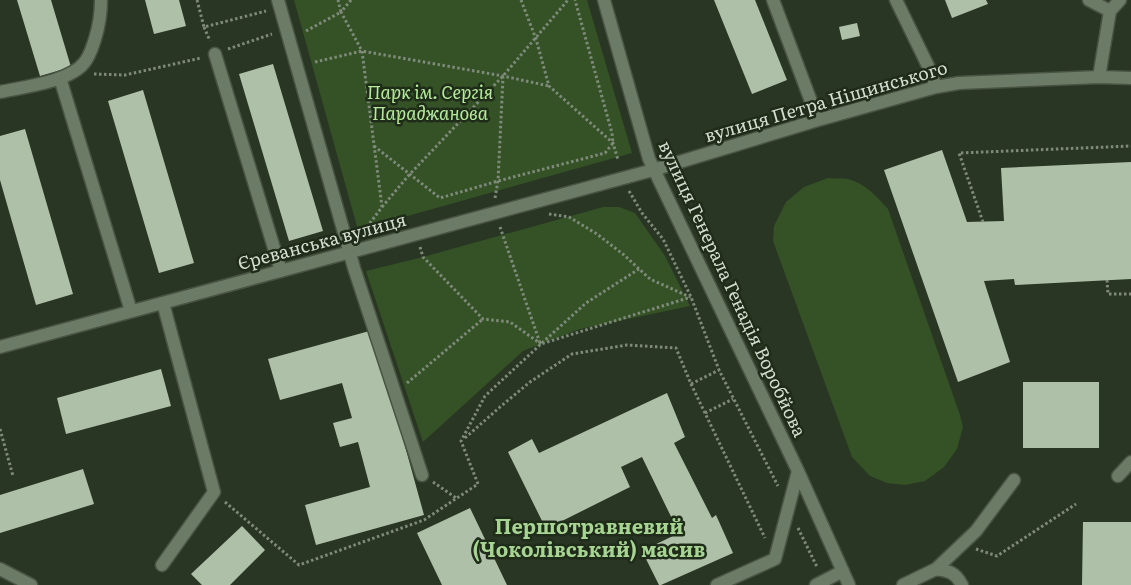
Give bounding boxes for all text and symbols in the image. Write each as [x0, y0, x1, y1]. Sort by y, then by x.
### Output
street label: вулиця Петра Ніщинського [701, 53, 950, 148]
park label: Парк ім. Сергія Параджанова [367, 78, 494, 126]
street label: вулиця Генерала Генадія Воробйова [653, 136, 814, 441]
street label: Єреванська вулиця [234, 205, 409, 276]
district label: Першотравневий (Чоколівський) масив [473, 510, 705, 563]

